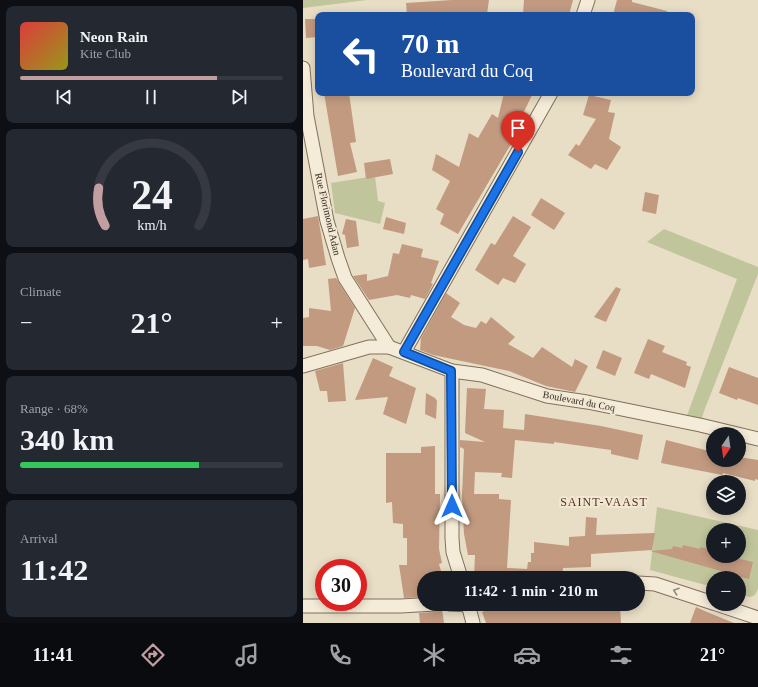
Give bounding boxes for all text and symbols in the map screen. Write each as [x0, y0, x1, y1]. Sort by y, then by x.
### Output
icon: left [335, 28, 387, 80]
text: 70 m [401, 28, 459, 59]
text: Neon Rain [80, 29, 148, 45]
text: Kite Club [80, 46, 131, 61]
text: Boulevard du Coq [401, 61, 533, 81]
icon: previous [53, 86, 75, 108]
icon: pause [140, 86, 162, 108]
icon: next [228, 86, 250, 108]
pin [501, 111, 535, 152]
icon: arrive [507, 117, 529, 139]
text: 24 [131, 172, 173, 218]
street label: Rue Florimond Adan [313, 172, 343, 256]
text: km/h [137, 217, 166, 233]
text: Climate [20, 284, 61, 299]
text: 21° [131, 306, 173, 339]
text: − [20, 310, 32, 335]
text: + [271, 310, 283, 335]
street label: Boulevard du Coq [542, 389, 616, 413]
text: Range · 68% [20, 401, 88, 416]
text: 340 km [20, 423, 114, 456]
north arrow [706, 427, 746, 467]
map controls [706, 427, 746, 611]
button: layers [706, 475, 746, 515]
position arrow [431, 485, 473, 527]
district label: SAINT-VAAST [560, 495, 648, 509]
button: + [706, 523, 746, 563]
text: Arrival [20, 531, 58, 546]
text: 11:42 [20, 553, 88, 586]
speed limit sign: 30 [315, 559, 367, 611]
button: − [706, 571, 746, 611]
text: 11:42 · 1 min · 210 m [464, 583, 598, 599]
one-way arrow [673, 587, 680, 595]
icon: directions [139, 641, 167, 669]
icon: music [233, 641, 261, 669]
icon: phone [326, 641, 354, 669]
icon: climate [420, 641, 448, 669]
icon: car [513, 641, 541, 669]
icon: filters [607, 641, 635, 669]
text: 11:41 [33, 645, 74, 665]
text: 21° [700, 645, 725, 665]

